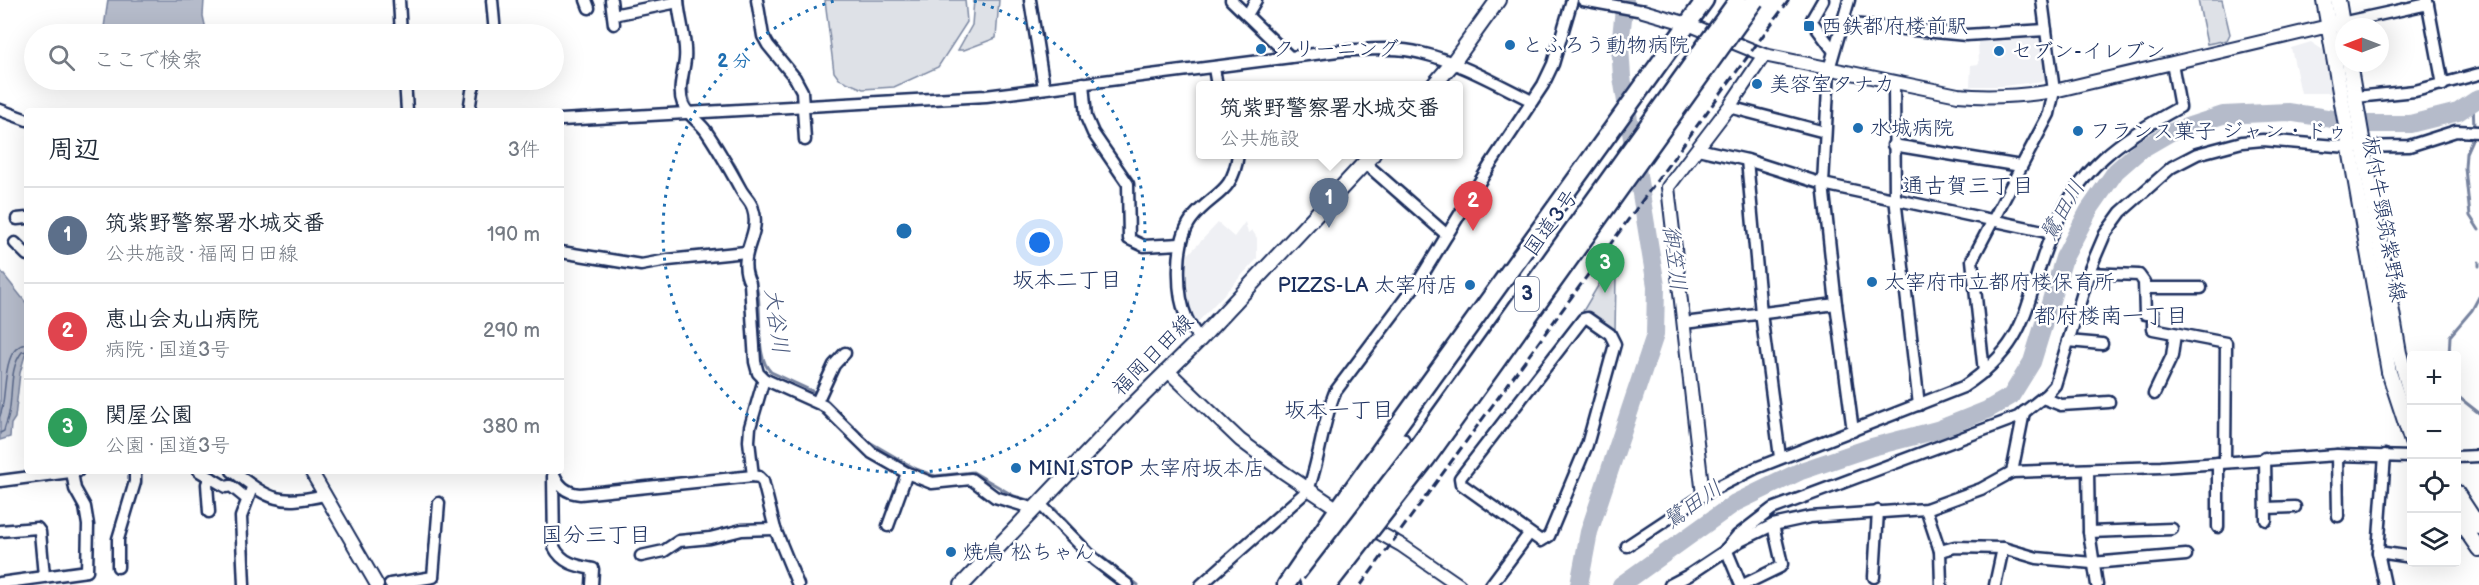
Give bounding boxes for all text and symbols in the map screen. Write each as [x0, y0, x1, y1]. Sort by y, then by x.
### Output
place label: 西鉄都府楼前駅 [1821, 14, 1968, 39]
north arrow [2335, 18, 2389, 72]
marker: 西鉄都府楼前駅 [1802, 19, 1816, 33]
search box [24, 24, 564, 90]
place label: とふろう動物病院 [1522, 33, 1690, 58]
place label: クリーニング [1273, 37, 1399, 62]
marker: とふろう動物病院 [1503, 38, 1517, 52]
place label: セブン-イレブン [2011, 39, 2166, 64]
icon: search [45, 41, 78, 74]
marker: クリーニング [1254, 42, 1268, 56]
marker: セブン-イレブン [1992, 44, 2006, 58]
text: ここで検索 [93, 47, 203, 74]
text: 2 分 [717, 51, 751, 72]
place label: 美容室タナカ [1769, 72, 1895, 97]
marker: 美容室タナカ [1750, 77, 1764, 91]
popup [1196, 81, 1463, 159]
text: 筑紫野警察署水城交番 [1219, 95, 1440, 122]
place label: 水城病院 [1870, 116, 1954, 141]
place label: フランス菓子 ジャン・ドゥ [2090, 119, 2348, 144]
marker: 水城病院 [1851, 121, 1865, 135]
marker: フランス菓子 ジャン・ドゥ [2071, 124, 2085, 138]
text: 公共施設 [1219, 127, 1299, 151]
street label: 板付牛頸筑紫野線 [2357, 134, 2411, 304]
text: 周辺 [48, 135, 100, 166]
text: 3件 [508, 138, 540, 162]
district label: 通古賀三丁目 [1902, 173, 2034, 200]
water label: 鷺田川 [2035, 176, 2091, 246]
pin: 1 [1310, 178, 1348, 228]
pin: 2 [1454, 182, 1492, 231]
street label: 国道3号 [1519, 185, 1583, 261]
text: 筑紫野警察署水城交番 [105, 210, 325, 237]
centre of rings [894, 221, 914, 241]
text: 1 [63, 223, 72, 247]
text: 190 m [487, 223, 540, 247]
water label: 御笠川 [1657, 224, 1691, 292]
your location [1025, 228, 1054, 257]
text: 公共施設 · 福岡日田線 [105, 242, 298, 266]
pin: 3 [1586, 244, 1624, 293]
district label: 坂本二丁目 [1012, 267, 1122, 294]
place label: 太宰府市立都府楼保育所 [1884, 270, 2115, 295]
place label: PIZZS-LA 太宰府店 [1278, 273, 1458, 298]
marker: 太宰府市立都府楼保育所 [1865, 275, 1879, 289]
road number: 3 [1515, 277, 1539, 311]
marker: PIZZS-LA 太宰府店 [1463, 278, 1477, 292]
water label: 大谷川 [758, 286, 794, 356]
district label: 都府楼南一丁目 [2034, 303, 2188, 330]
text: 恵山会丸山病院 [105, 306, 259, 333]
street label: 福岡日田線 [1107, 309, 1199, 401]
text: 2 [62, 319, 73, 343]
text: 290 m [483, 319, 540, 343]
text: 病院 · 国道3号 [105, 338, 230, 362]
map controls [2407, 351, 2461, 567]
button: + [2407, 351, 2461, 405]
district label: 坂本一丁目 [1284, 397, 1394, 424]
text: 関屋公園 [105, 402, 193, 429]
button: − [2407, 405, 2461, 459]
text: 3 [62, 415, 73, 439]
text: 380 m [482, 415, 540, 439]
text: 公園 · 国道3号 [105, 434, 230, 458]
place label: MINI STOP 太宰府坂本店 [1028, 456, 1265, 481]
button: locate [2407, 459, 2461, 513]
marker: MINI STOP 太宰府坂本店 [1009, 461, 1023, 475]
water label: 鷺田川 [1658, 475, 1728, 535]
button: layers [2407, 513, 2461, 567]
district label: 国分三丁目 [541, 522, 651, 549]
place label: 焼鳥 松ちゃん [963, 540, 1095, 565]
marker: 焼鳥 松ちゃん [944, 545, 958, 559]

